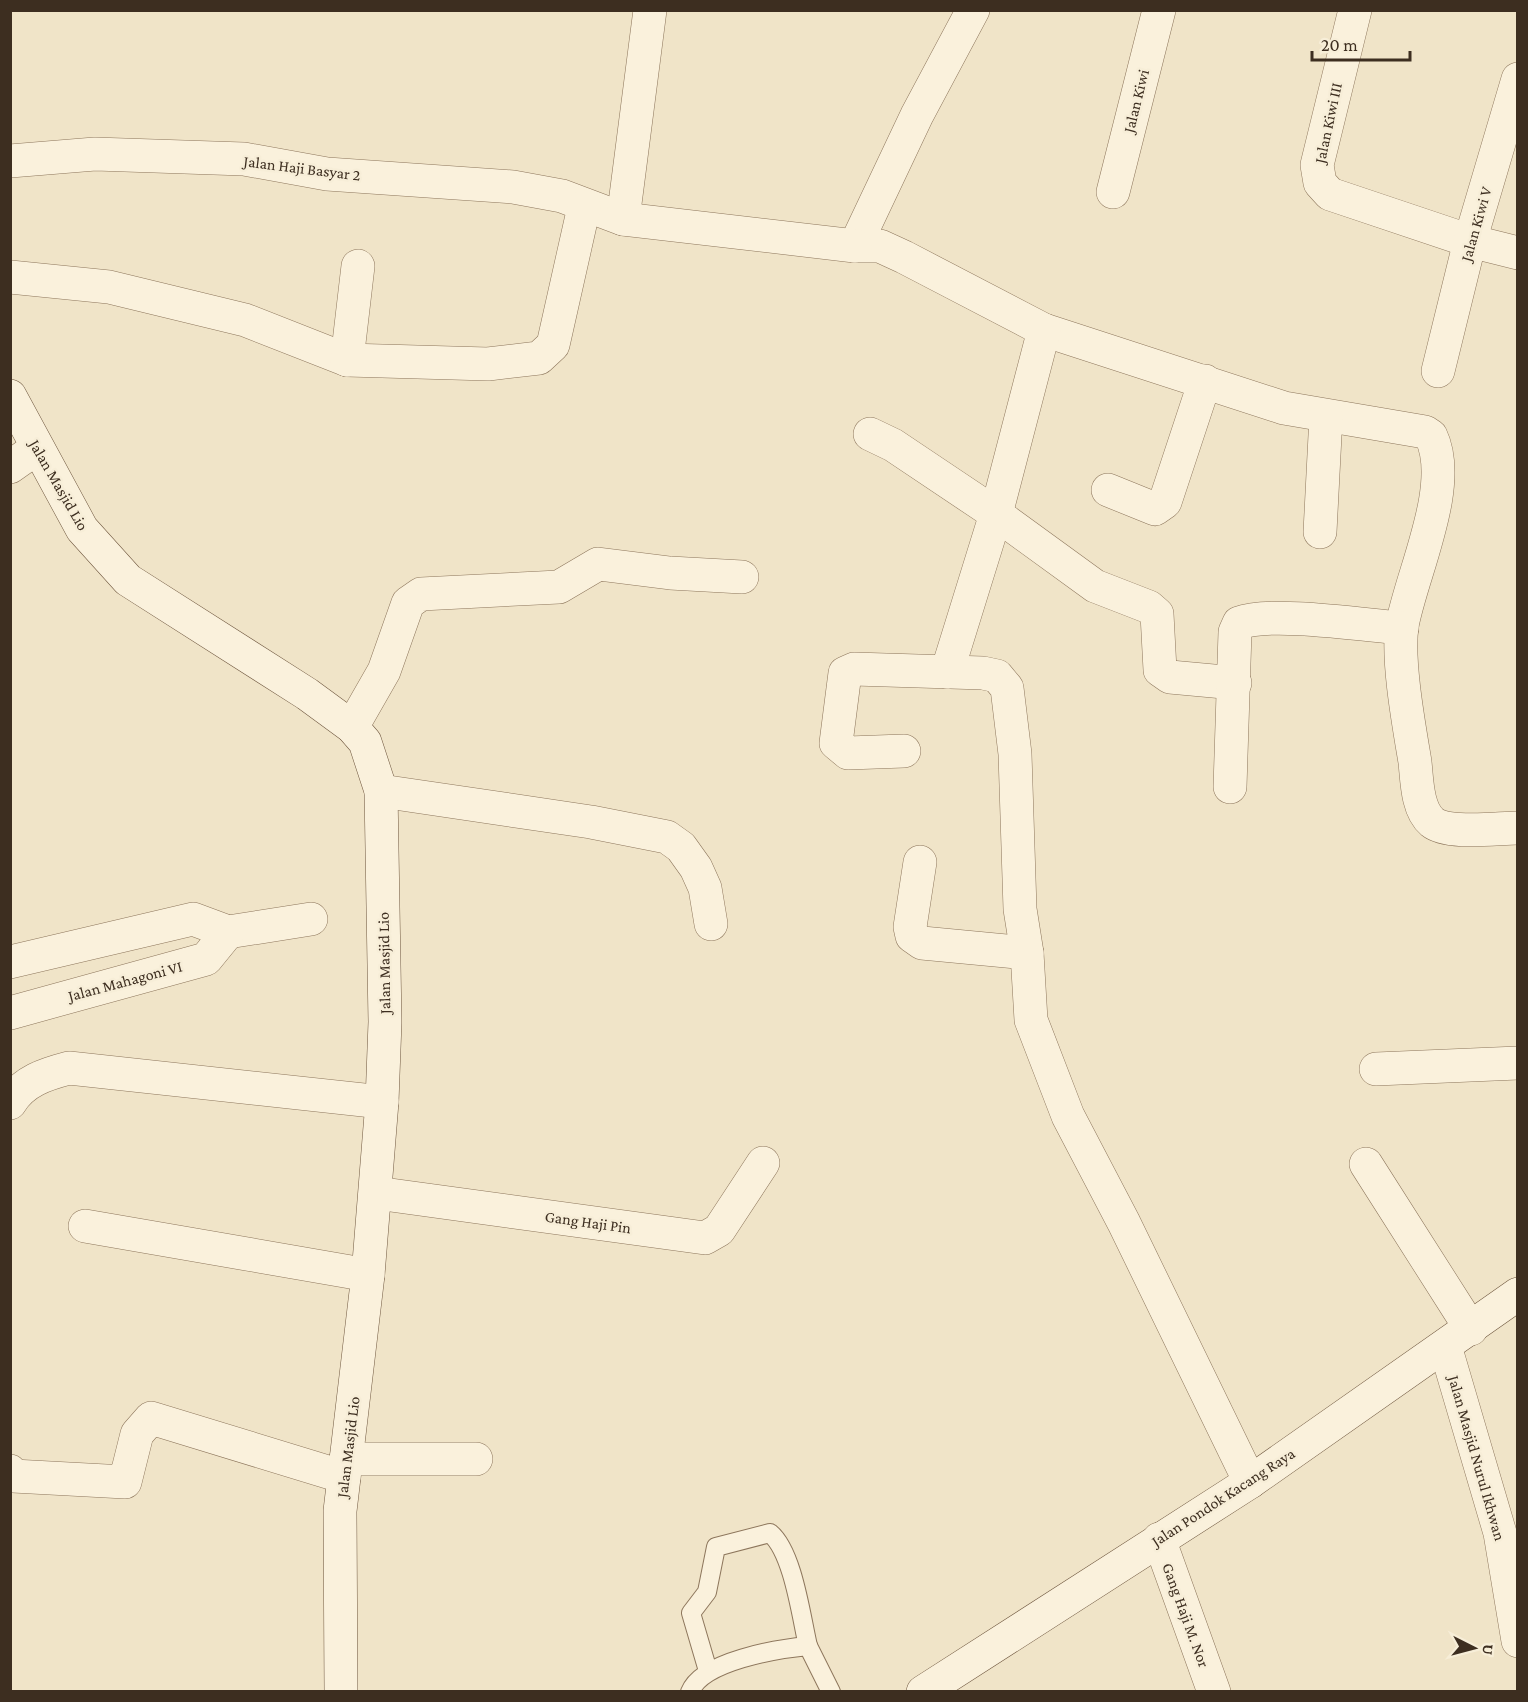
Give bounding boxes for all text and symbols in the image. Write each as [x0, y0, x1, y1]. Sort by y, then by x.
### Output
scale bar [1312, 24, 1410, 62]
text: 20 m [1321, 35, 1358, 55]
street label: Jalan Kiwi [1119, 68, 1153, 137]
street label: Jalan Kiwi III [1311, 81, 1346, 167]
street label: Jalan Haji Basyar 2 [240, 152, 362, 185]
street label: Jalan Kiwi V [1457, 184, 1496, 265]
street label: Jalan Masjid Lio [24, 435, 92, 534]
street label: Jalan Masjid Lio [375, 912, 394, 1016]
street label: Jalan Mahagoni VI [64, 958, 184, 1006]
street label: Gang Haji Pin [544, 1208, 632, 1237]
street label: Jalan Masjid Nurul Ikhwan [1444, 1372, 1509, 1543]
street label: Jalan Masjid Lio [333, 1395, 364, 1501]
street label: Jalan Pondok Kacang Raya [1147, 1444, 1299, 1552]
street label: Gang Haji M. Nor [1158, 1560, 1213, 1670]
north arrow [1444, 1618, 1504, 1678]
text: U [1479, 1643, 1497, 1656]

